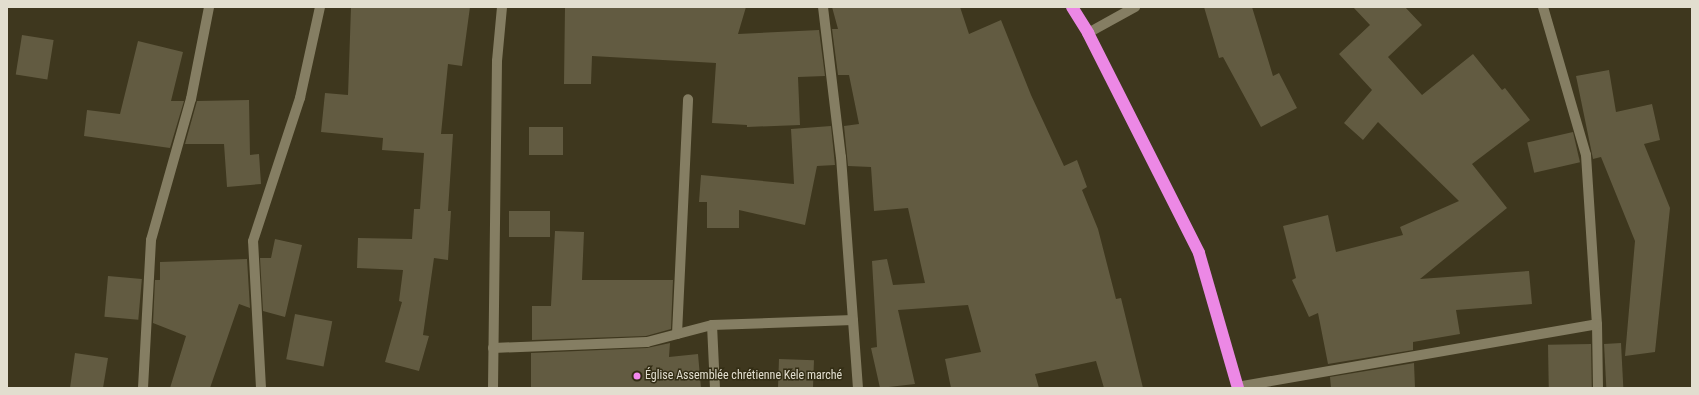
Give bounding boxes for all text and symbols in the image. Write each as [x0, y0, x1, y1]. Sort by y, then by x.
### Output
place label: Église Assemblée chrétienne Kele marché [645, 369, 842, 383]
marker: Église Assemblée chrétienne Kele marché [632, 371, 642, 381]

